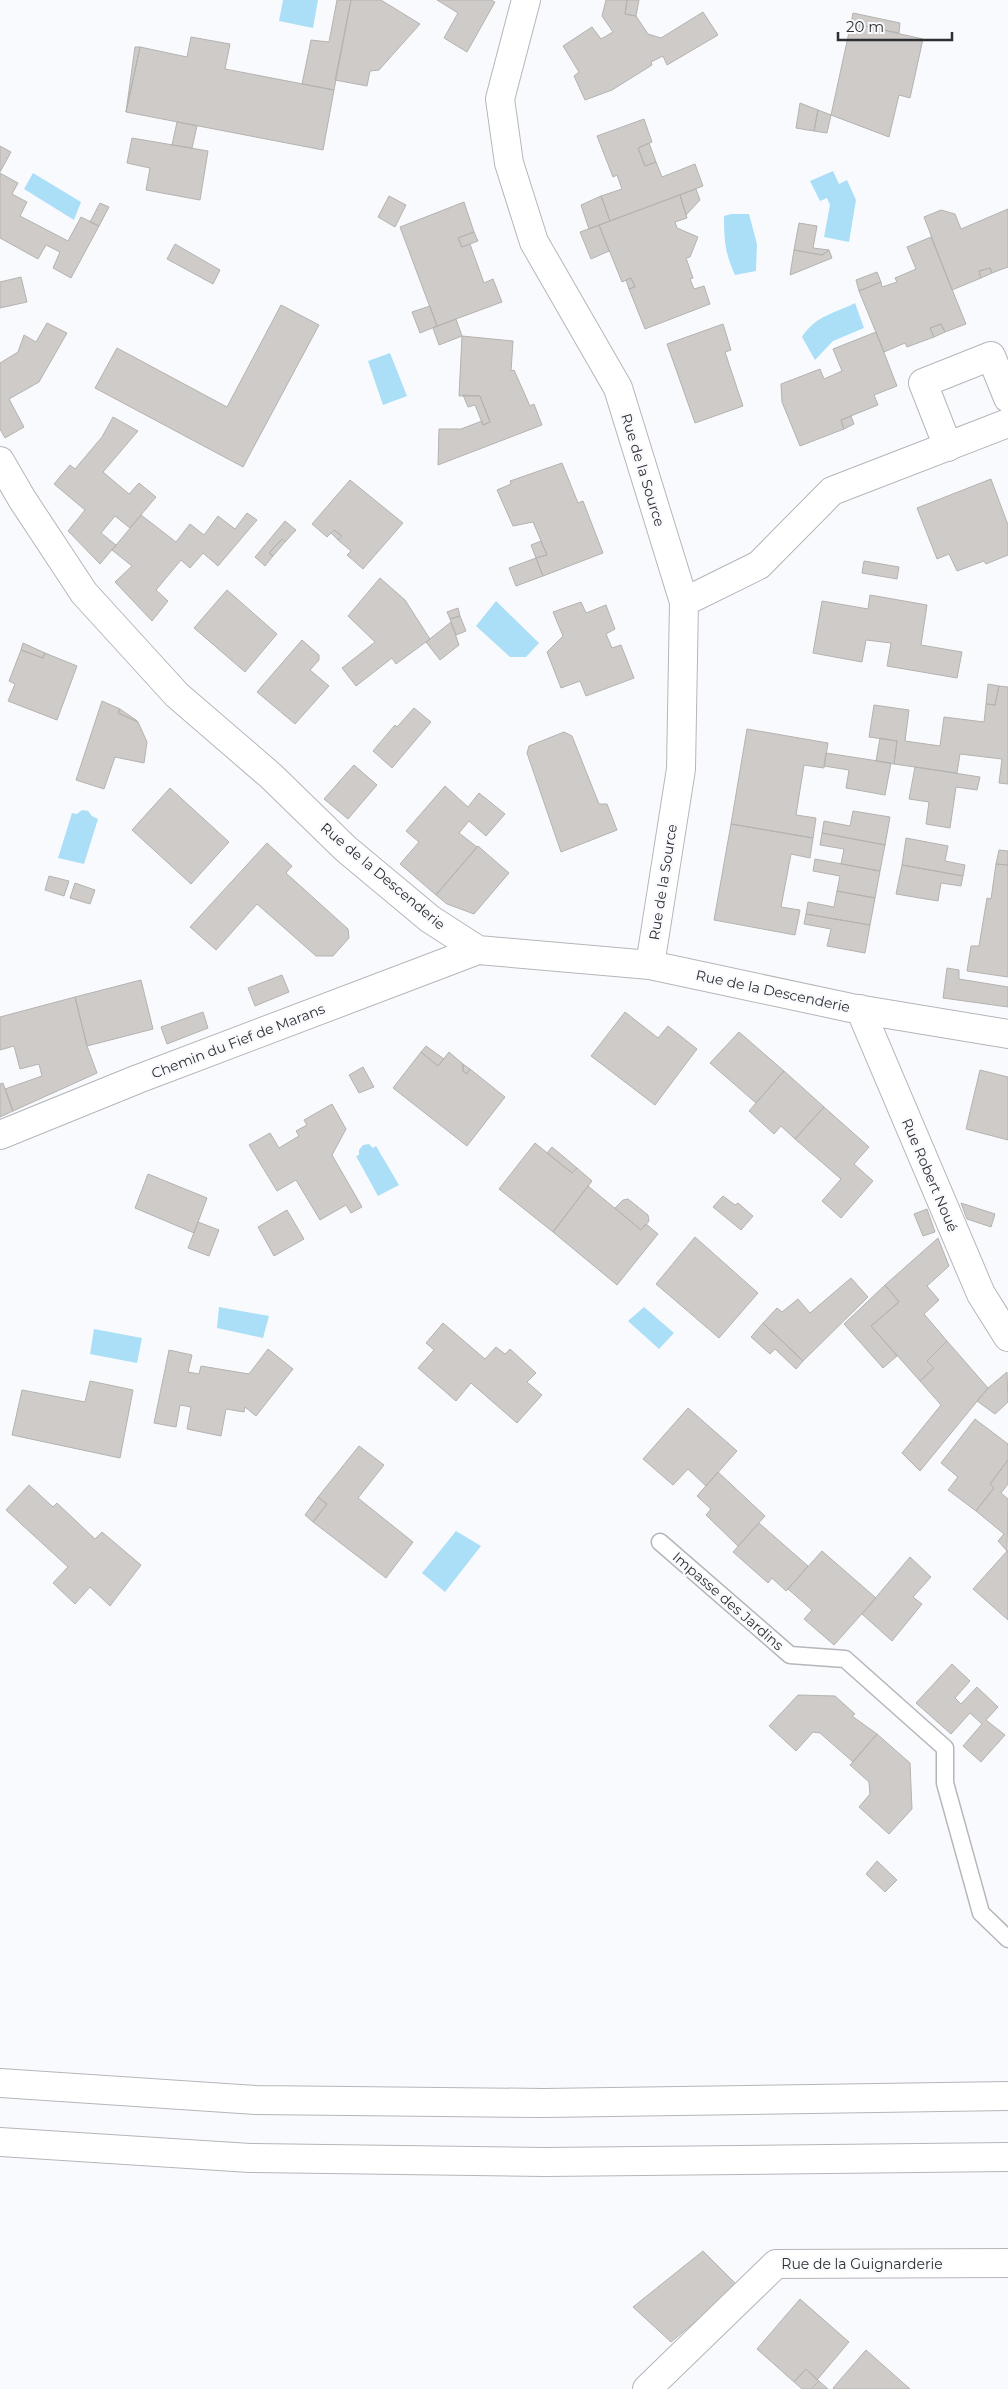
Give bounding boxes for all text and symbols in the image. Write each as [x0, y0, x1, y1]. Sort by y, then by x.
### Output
scale bar [838, 10, 952, 42]
text: 20 m [846, 17, 884, 36]
street label: Rue de la Source [617, 411, 669, 529]
street label: Rue de la Descenderie [317, 819, 449, 933]
street label: Rue de la Source [645, 823, 681, 941]
street label: Rue de la Descenderie [694, 966, 852, 1016]
street label: Chemin du Fief de Marans [149, 999, 328, 1082]
street label: Rue Robert Noué [898, 1115, 962, 1235]
street label: Impasse des Jardins [669, 1548, 787, 1654]
street label: Rue de la Guignarderie [781, 2255, 943, 2273]

